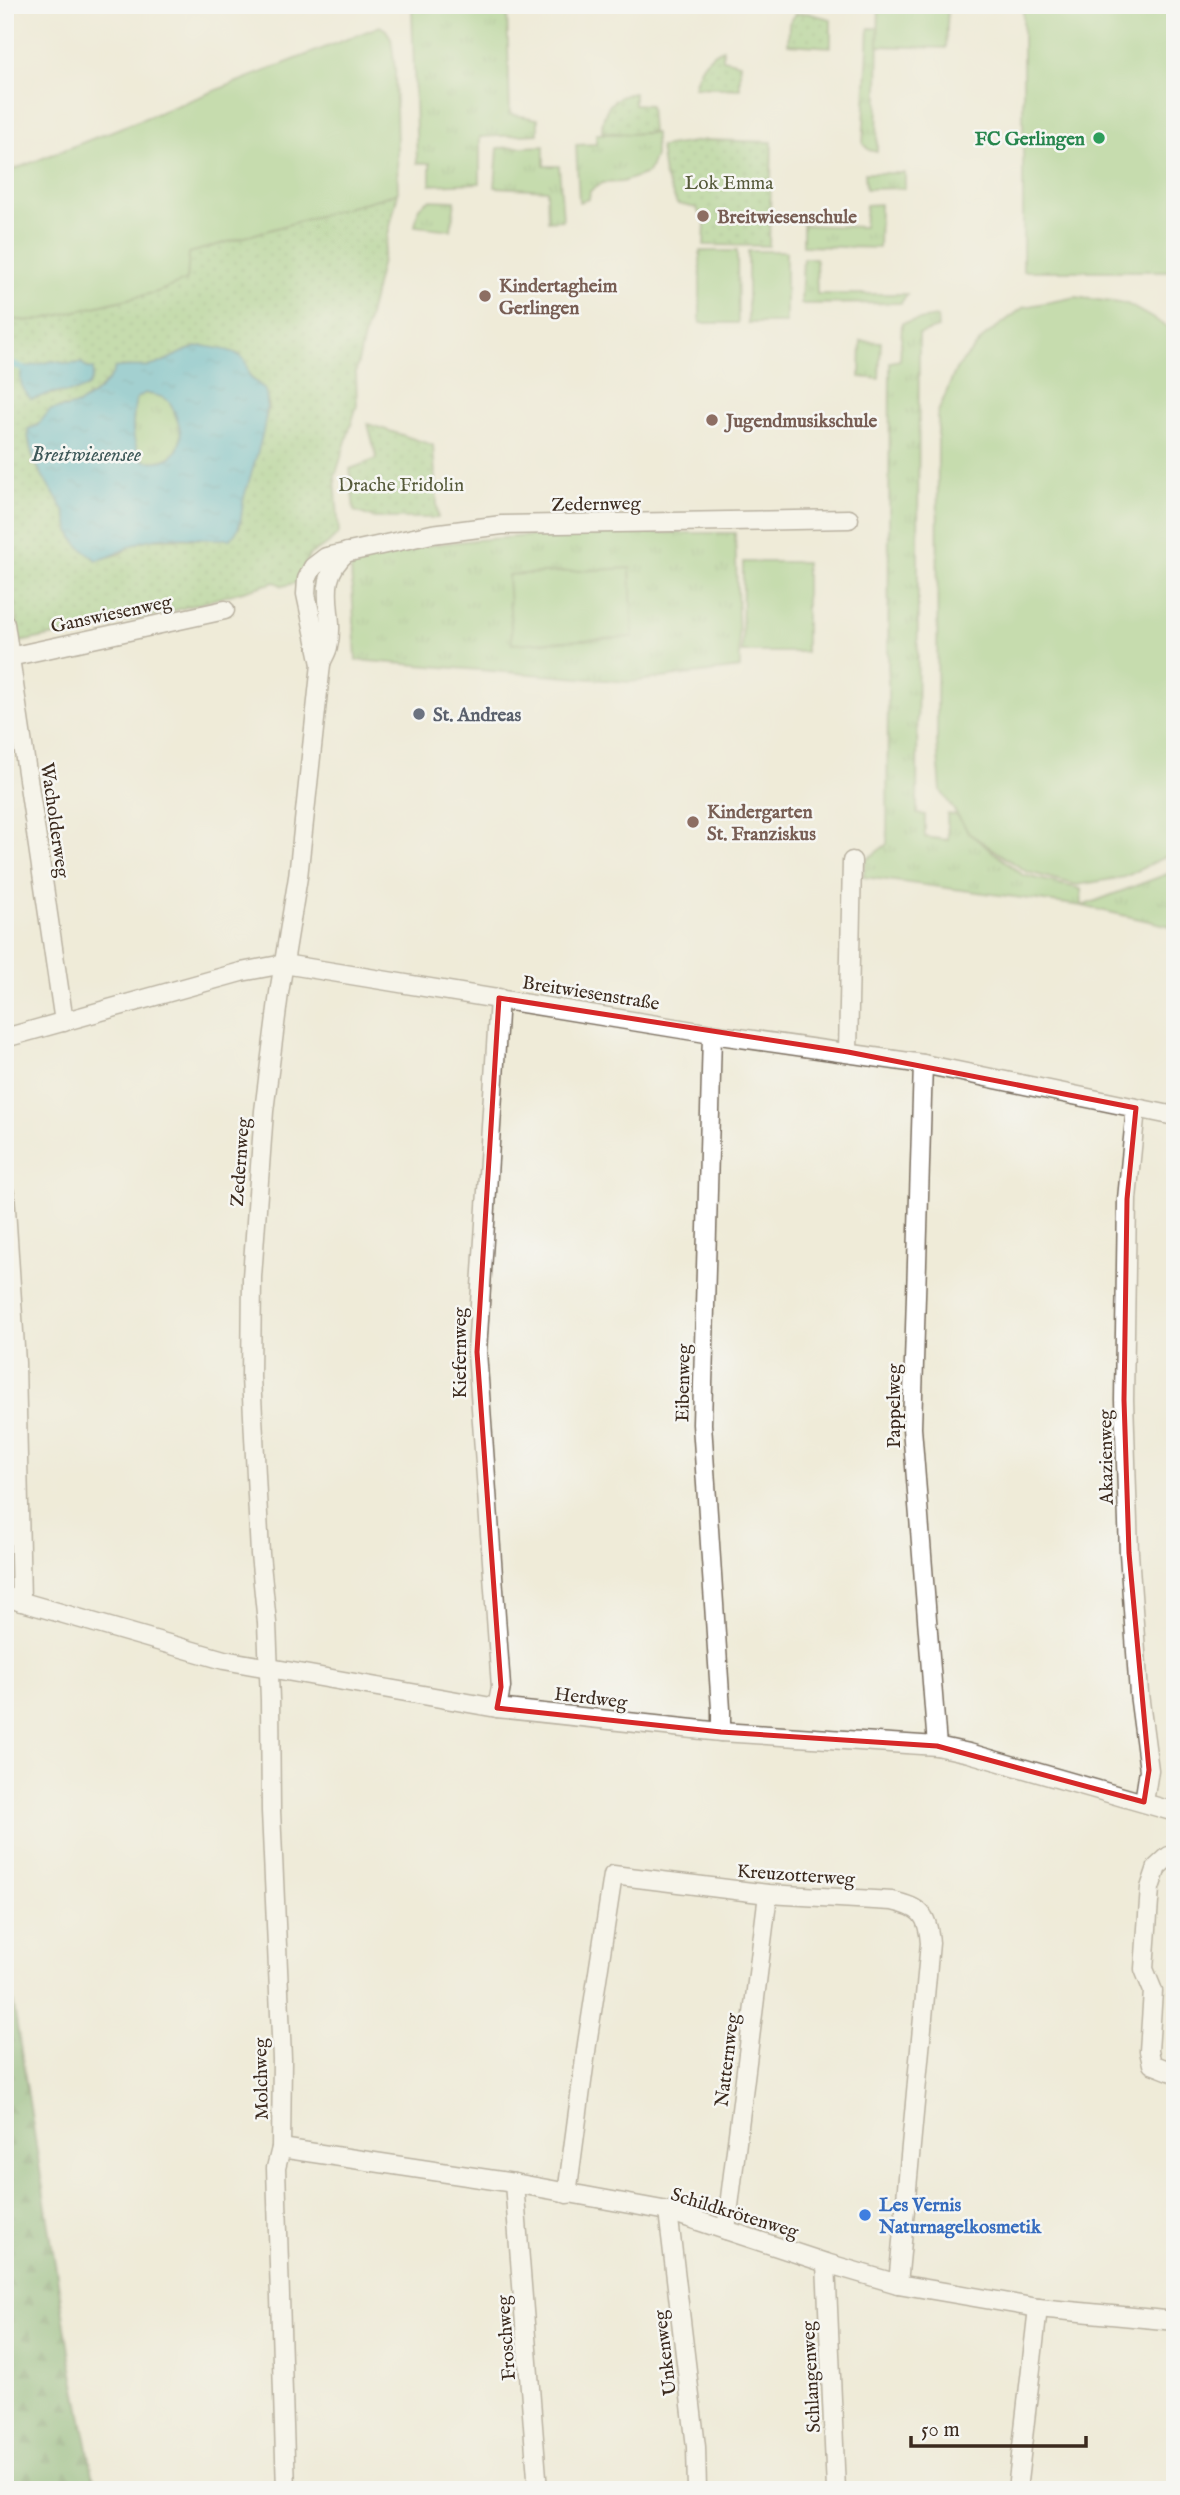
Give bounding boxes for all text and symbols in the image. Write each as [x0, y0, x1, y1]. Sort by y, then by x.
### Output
place label: FC Gerlingen [975, 128, 1085, 152]
marker: FC Gerlingen [1091, 130, 1107, 146]
park label: Lok Emma [685, 172, 774, 196]
place label: Breitwiesenschule [717, 206, 857, 230]
marker: Breitwiesenschule [695, 208, 711, 224]
place label: Kindertagheim Gerlingen [499, 275, 618, 321]
marker: Kindertagheim Gerlingen [477, 288, 493, 304]
place label: Jugendmusikschule [723, 410, 877, 434]
marker: Jugendmusikschule [704, 412, 720, 428]
water label: Breitwiesensee [31, 442, 141, 469]
park label: Drache Fridolin [338, 474, 464, 498]
street label: Zedernweg [551, 492, 642, 518]
street label: Ganswiesenweg [49, 590, 175, 639]
place label: St. Andreas [433, 704, 521, 728]
marker: St. Andreas [411, 706, 427, 722]
street label: Wacholderweg [34, 761, 74, 880]
place label: Kindergarten St. Franziskus [707, 801, 816, 847]
marker: Kindergarten St. Franziskus [685, 814, 701, 830]
street label: Breitwiesenstraße [520, 971, 661, 1017]
street label: Zedernweg [226, 1116, 256, 1207]
street label: Kiefernweg [449, 1307, 473, 1399]
street label: Eibenweg [671, 1343, 697, 1422]
street label: Pappelweg [883, 1363, 907, 1448]
street label: Akazienweg [1094, 1409, 1120, 1506]
street label: Herdweg [553, 1683, 629, 1715]
street label: Kreuzotterweg [736, 1860, 856, 1892]
street label: Natternweg [710, 2011, 746, 2108]
street label: Molchweg [249, 2037, 275, 2120]
street label: Schildkrötenweg [668, 2183, 802, 2245]
place label: Les Vernis Naturnagelkosmetik [878, 2194, 1042, 2240]
marker: Les Vernis Naturnagelkosmetik [857, 2207, 873, 2223]
street label: Froschweg [492, 2294, 522, 2381]
street label: Unkenweg [649, 2308, 683, 2397]
street label: Schlangenweg [797, 2320, 827, 2433]
scale bar [911, 2404, 1086, 2448]
text: 50 m [921, 2417, 960, 2444]

